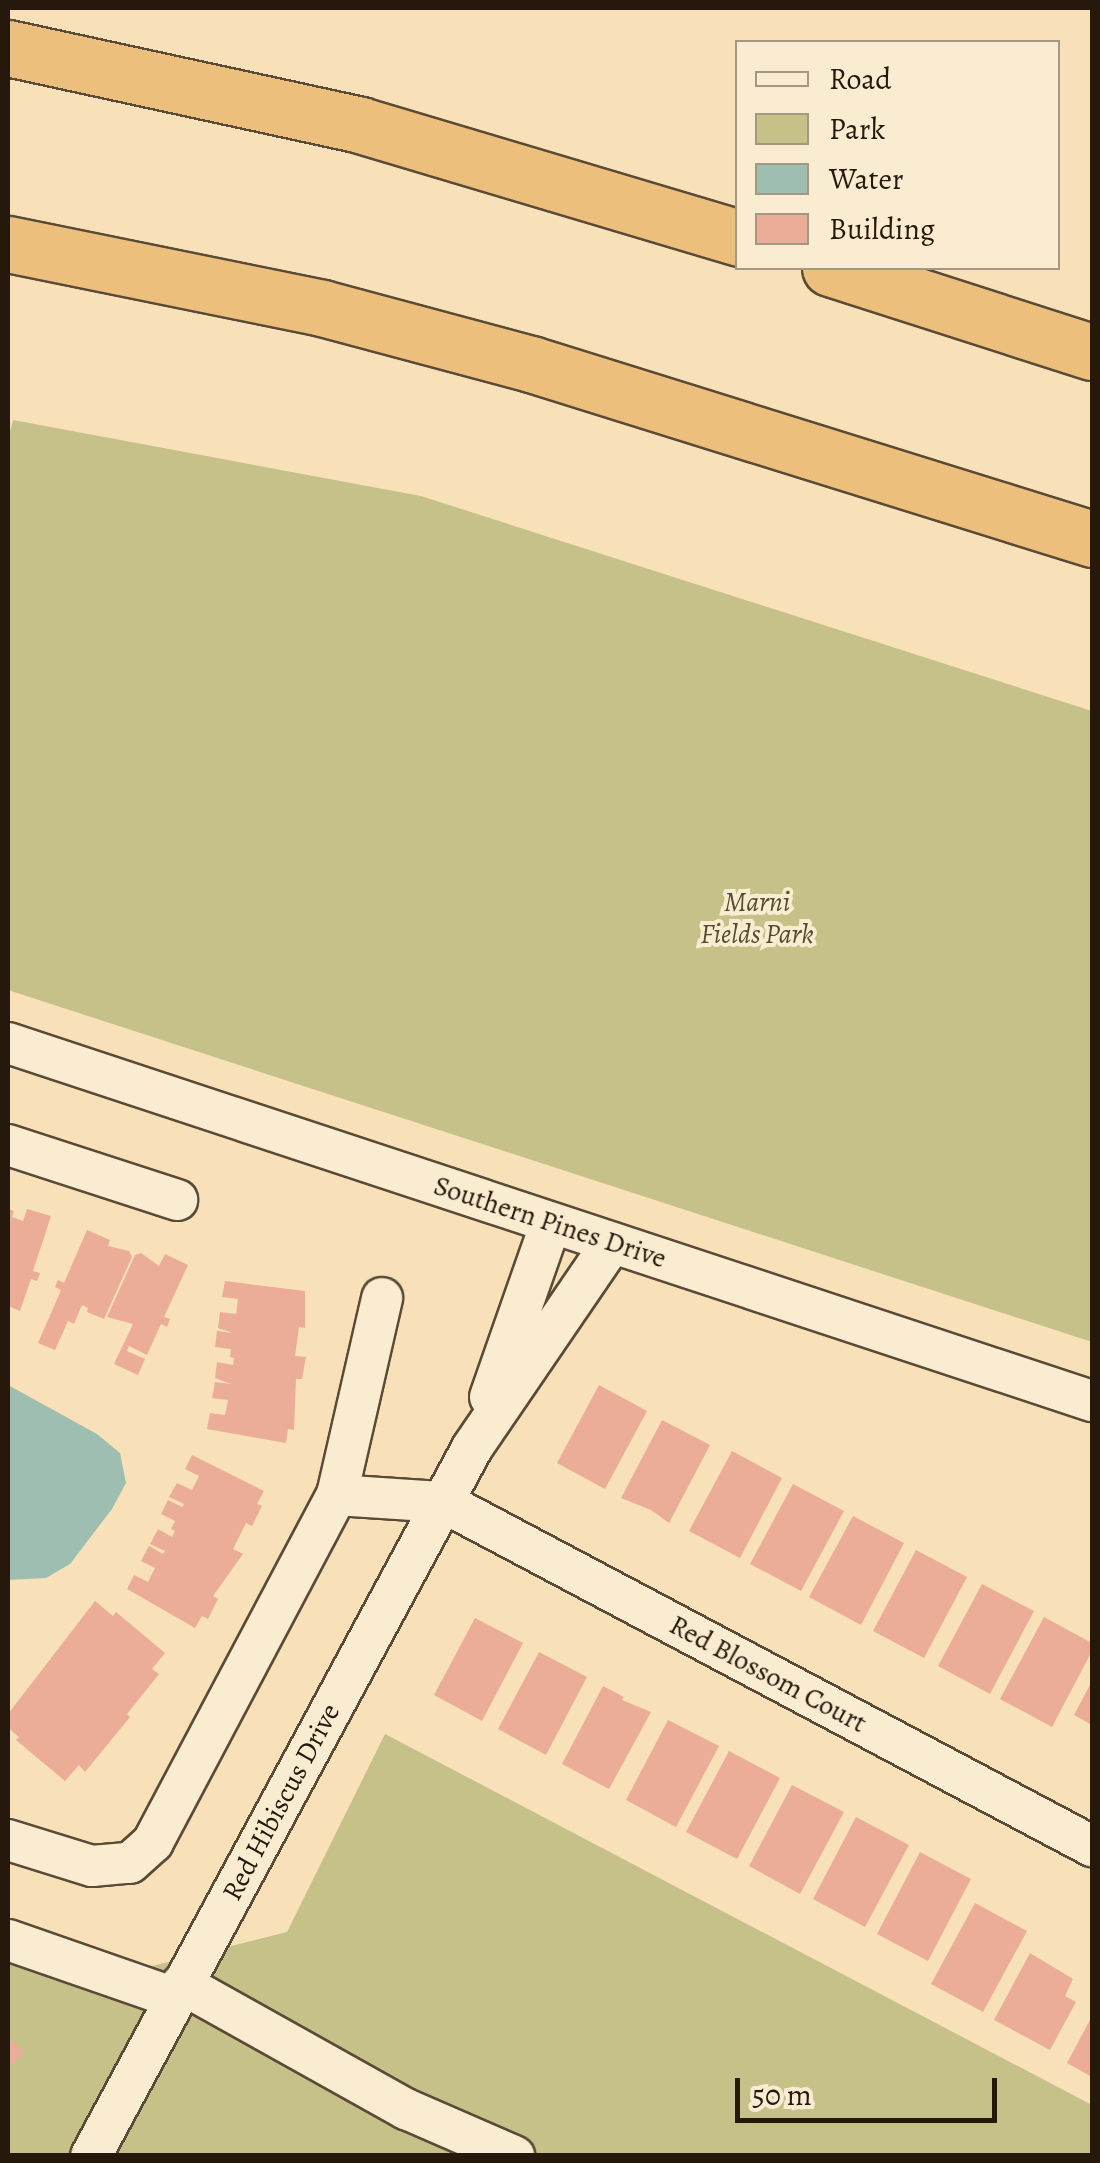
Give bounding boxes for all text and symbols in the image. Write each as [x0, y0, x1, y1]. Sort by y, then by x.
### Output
legend [735, 40, 1060, 270]
text: Road [829, 59, 891, 99]
text: Park [829, 109, 885, 149]
text: Water [829, 159, 903, 199]
text: Building [829, 209, 935, 249]
park label: Marni Fields Park [700, 885, 814, 951]
street label: Southern Pines Drive [430, 1169, 670, 1275]
street label: Red Blossom Court [664, 1608, 872, 1740]
street label: Red Hibiscus Drive [215, 1698, 347, 1906]
scale bar [740, 2058, 1002, 2120]
text: 50 m [752, 2075, 812, 2115]

